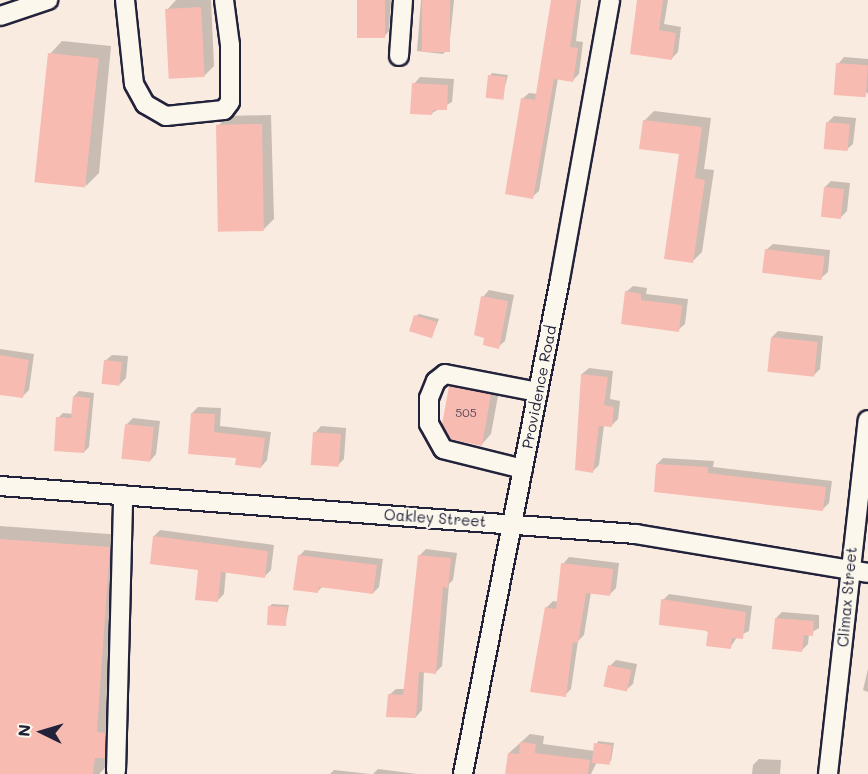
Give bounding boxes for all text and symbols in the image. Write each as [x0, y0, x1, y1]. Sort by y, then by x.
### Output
street label: Providence Road [518, 324, 560, 450]
house number: 505 [455, 406, 477, 420]
street label: Oakley Street [383, 505, 487, 531]
street label: Climax Street [834, 546, 860, 648]
north arrow [12, 702, 72, 762]
text: N [13, 723, 35, 737]

